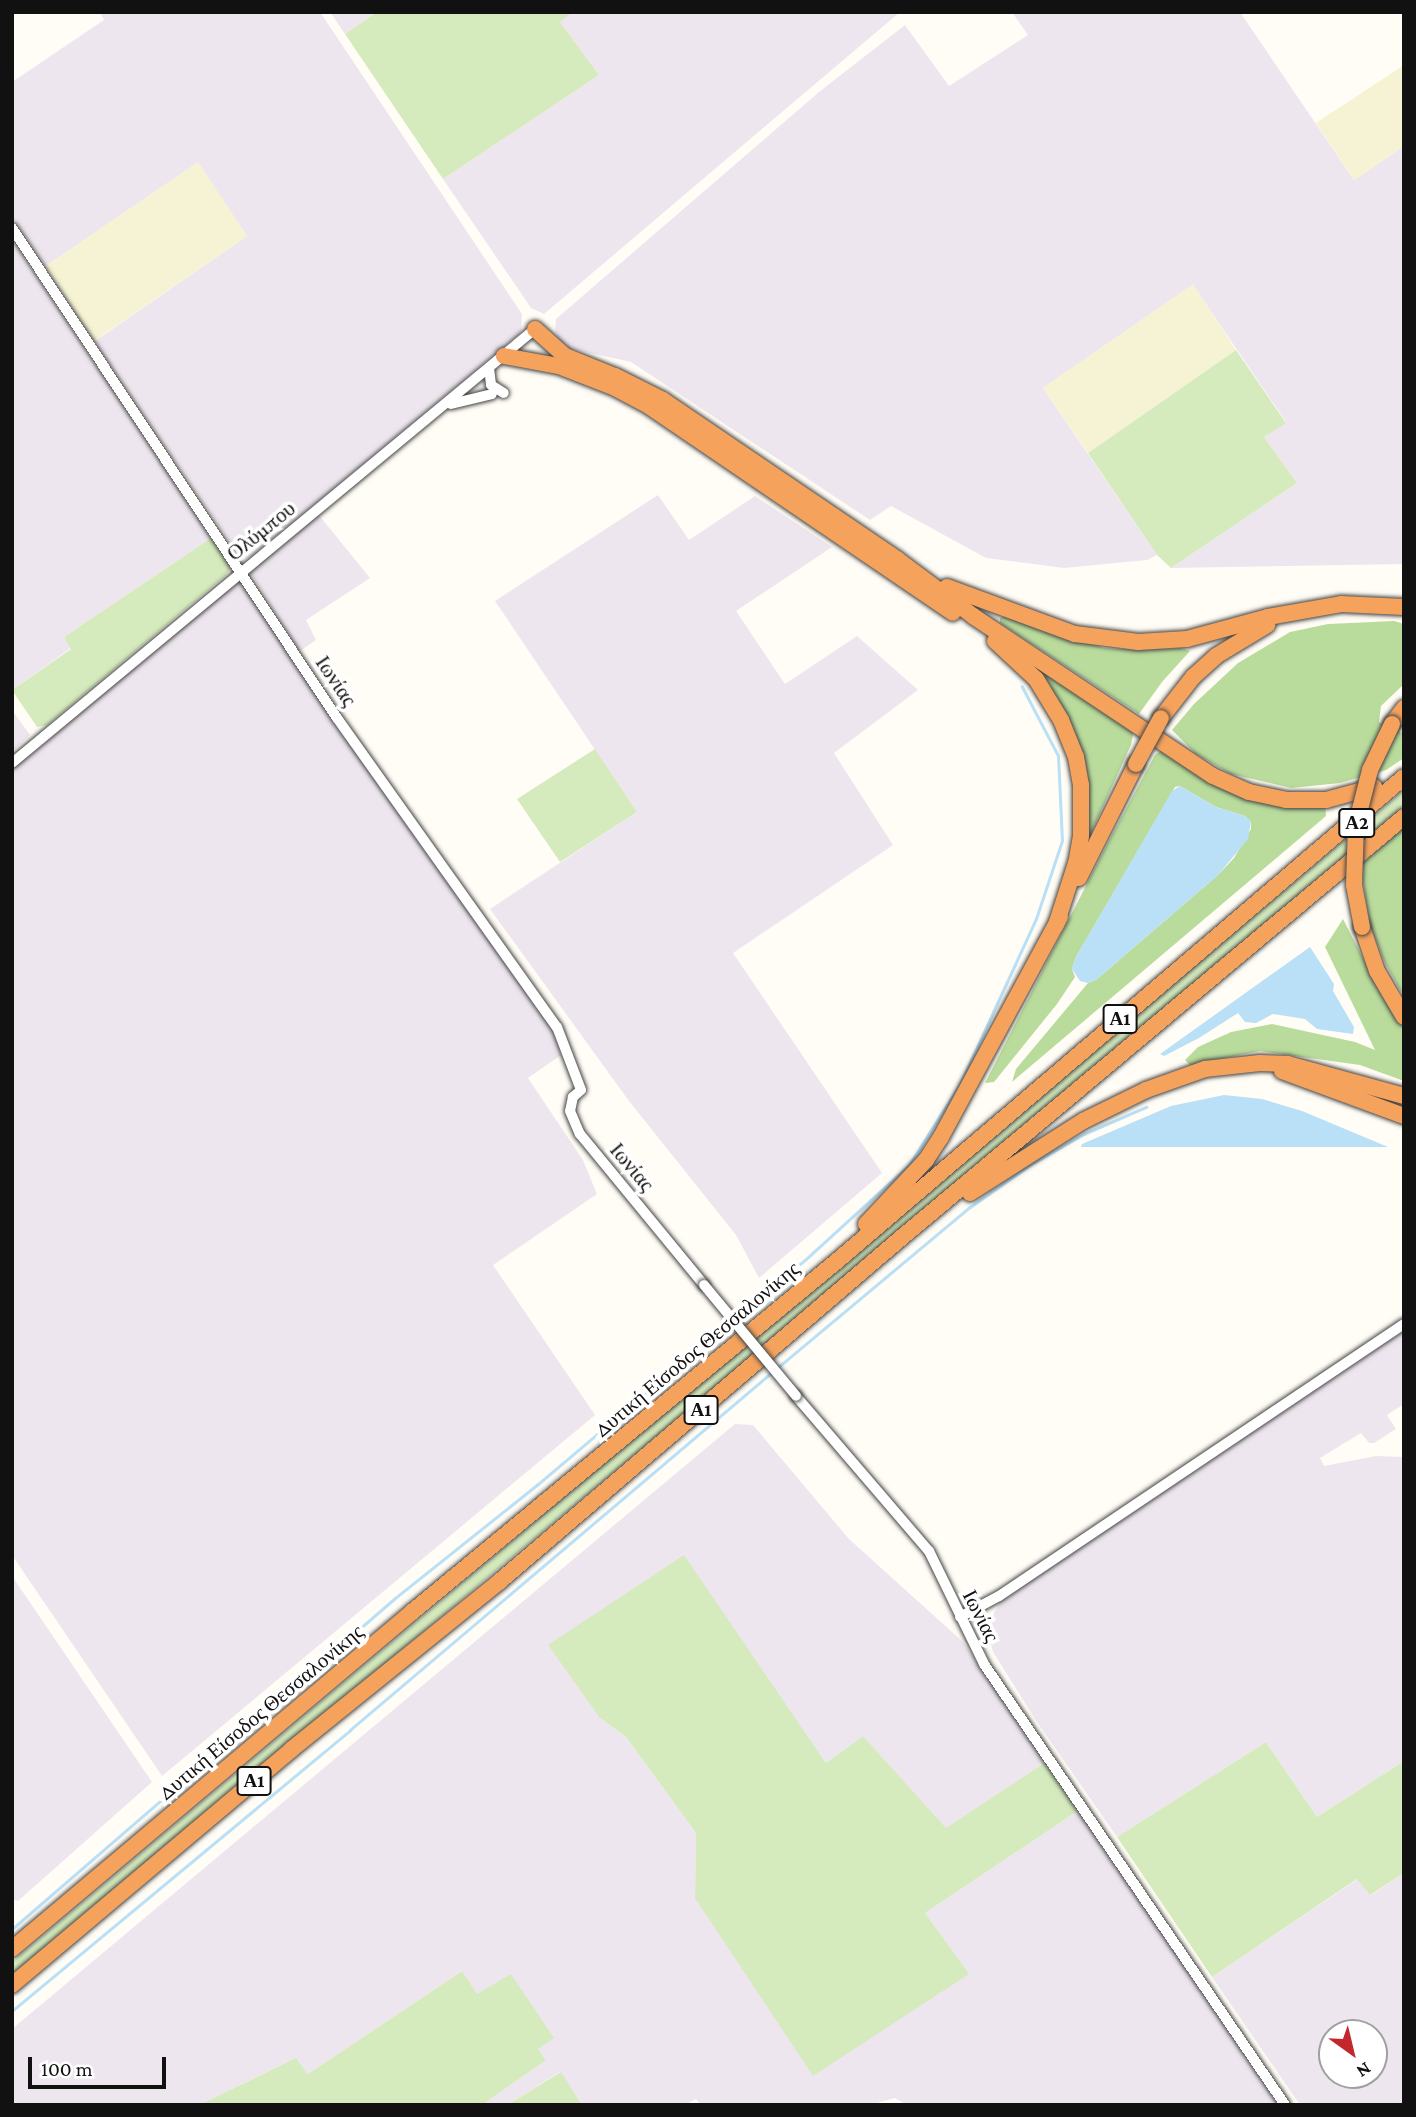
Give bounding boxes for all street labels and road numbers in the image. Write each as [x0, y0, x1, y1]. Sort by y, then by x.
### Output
street label: Ολύμπου [222, 496, 300, 566]
street label: Ιωνίας [310, 651, 362, 711]
road number: Α2 [1338, 808, 1376, 838]
road number: Α1 [1102, 1004, 1138, 1035]
street label: Ιωνίας [605, 1138, 659, 1196]
street label: Δυτική Είσοδος Θεσσαλονίκης [590, 1256, 804, 1442]
road number: Α1 [684, 1394, 718, 1426]
street label: Ιωνίας [957, 1586, 1005, 1646]
street label: Δυτική Είσοδος Θεσσαλονίκης [154, 1619, 368, 1805]
road number: Α1 [236, 1765, 272, 1796]

